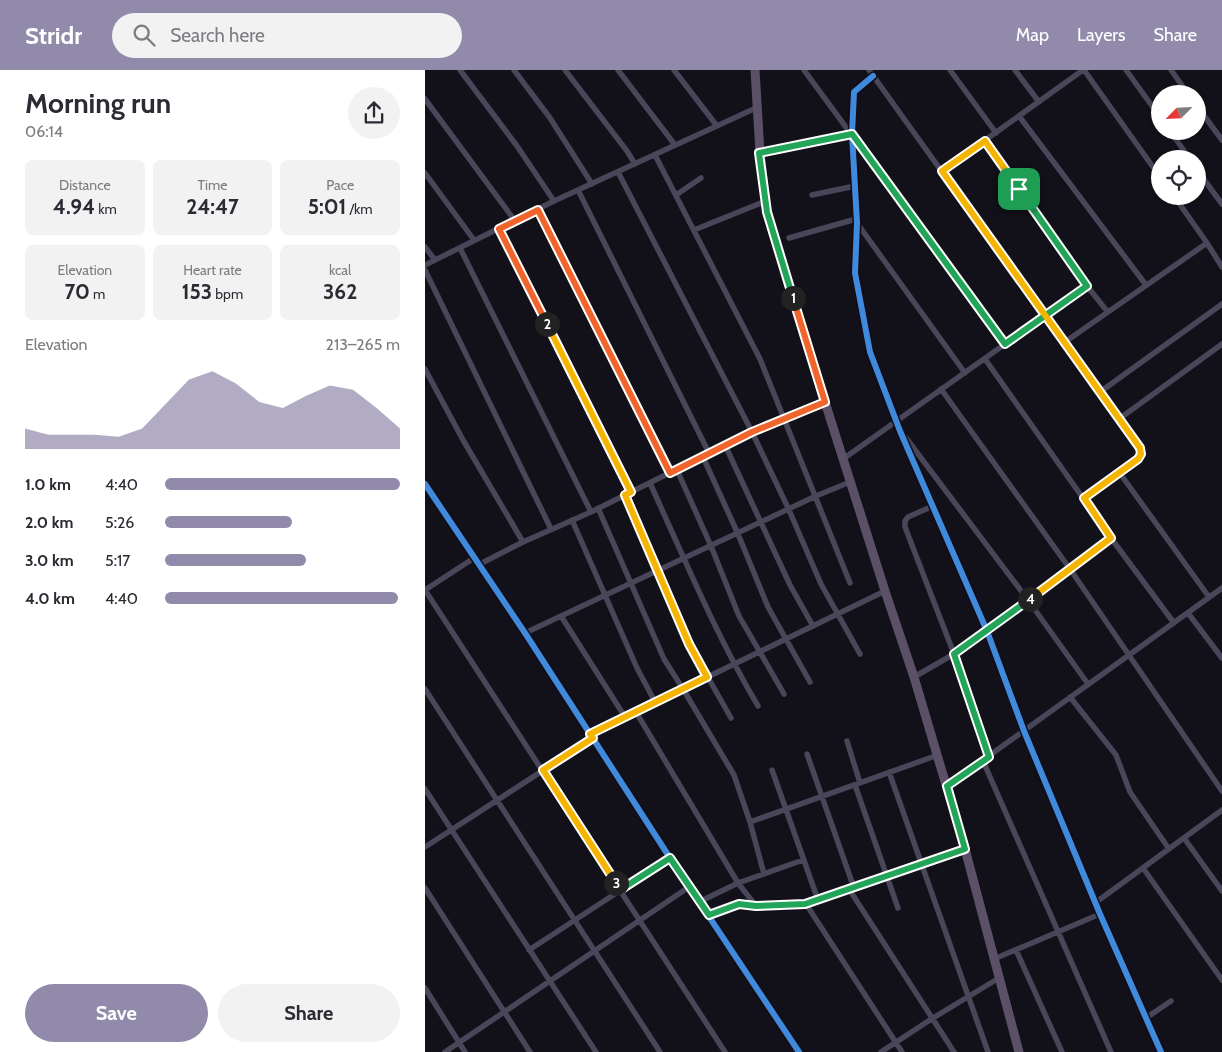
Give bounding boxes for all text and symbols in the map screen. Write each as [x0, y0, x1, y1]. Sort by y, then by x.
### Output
search box [112, 13, 462, 58]
text: Stridr [25, 21, 82, 50]
icon: search [130, 21, 158, 49]
text: Search here [170, 24, 265, 47]
text: Map [1016, 24, 1049, 46]
text: Layers [1077, 24, 1126, 46]
text: Share [1154, 24, 1197, 46]
north arrow [1151, 85, 1206, 140]
map controls [1151, 85, 1206, 205]
text: Morning run [25, 86, 171, 120]
button: share [348, 87, 400, 139]
text: 06:14 [25, 122, 63, 141]
button: locate [1151, 150, 1206, 205]
pin [998, 168, 1040, 210]
icon: arrive [1005, 175, 1033, 203]
text: Distance [59, 176, 111, 194]
text: Time [198, 176, 227, 194]
text: Pace [326, 176, 354, 194]
text: 4.94 [53, 194, 95, 219]
text: 24:47 [186, 194, 239, 219]
text: 5:01 [308, 194, 346, 219]
text: km [95, 200, 117, 218]
text: /km [346, 200, 373, 218]
text: Elevation [57, 261, 112, 279]
text: Heart rate [183, 261, 242, 279]
text: kcal [329, 261, 351, 279]
text: 70 [64, 279, 90, 304]
text: 153 [182, 279, 212, 304]
text: 362 [323, 279, 357, 304]
text: m [90, 285, 105, 303]
text: bpm [212, 285, 243, 303]
pin: 1 [781, 286, 805, 310]
text: 1 [791, 289, 796, 307]
pin: 2 [535, 312, 559, 336]
text: 2 [544, 315, 551, 333]
text: Elevation [25, 335, 88, 354]
text: 213–265 m [326, 335, 400, 354]
text: 1.0 km [25, 475, 71, 494]
text: 4:40 [105, 475, 138, 494]
text: 2.0 km [25, 513, 73, 532]
text: 5:26 [105, 513, 134, 532]
text: 3.0 km [25, 551, 74, 570]
text: 5:17 [105, 551, 130, 570]
pin: 4 [1017, 586, 1043, 612]
text: 4.0 km [25, 589, 75, 608]
text: 4:40 [105, 589, 138, 608]
text: 4 [1026, 590, 1035, 608]
pin: 3 [603, 870, 629, 896]
text: 3 [613, 874, 620, 892]
button: Save [25, 984, 208, 1042]
button: Share [218, 984, 400, 1042]

